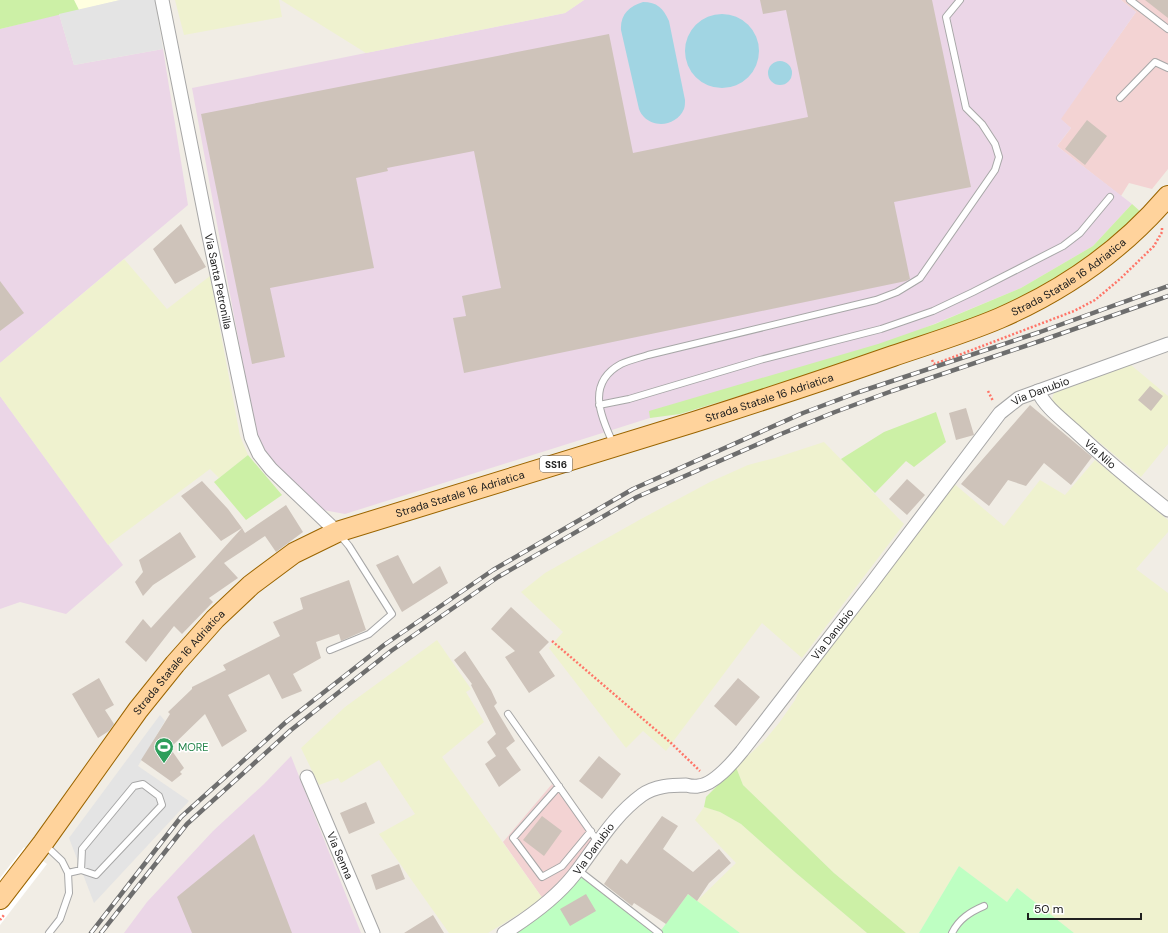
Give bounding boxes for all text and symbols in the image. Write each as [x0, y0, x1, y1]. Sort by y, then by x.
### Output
street label: Via Santa Petronilla [202, 232, 235, 331]
street label: Strada Statale 16 Adriatica [1009, 235, 1129, 319]
street label: Strada Statale 16 Adriatica [703, 370, 835, 425]
street label: Via Danubio [1008, 373, 1071, 409]
street label: Via Nilo [1081, 436, 1119, 472]
road number: SS16 [540, 456, 572, 472]
street label: Strada Statale 16 Adriatica [394, 467, 526, 520]
street label: Via Danubio [808, 605, 857, 662]
street label: Strada Statale 16 Adriatica [130, 607, 228, 717]
sports icon: MORE [153, 736, 175, 764]
place label: MORE [178, 740, 209, 754]
street label: Via Danubio [570, 820, 617, 878]
street label: Via Senna [324, 829, 356, 881]
scale bar [1028, 895, 1141, 921]
text: 50 m [1034, 901, 1063, 917]

